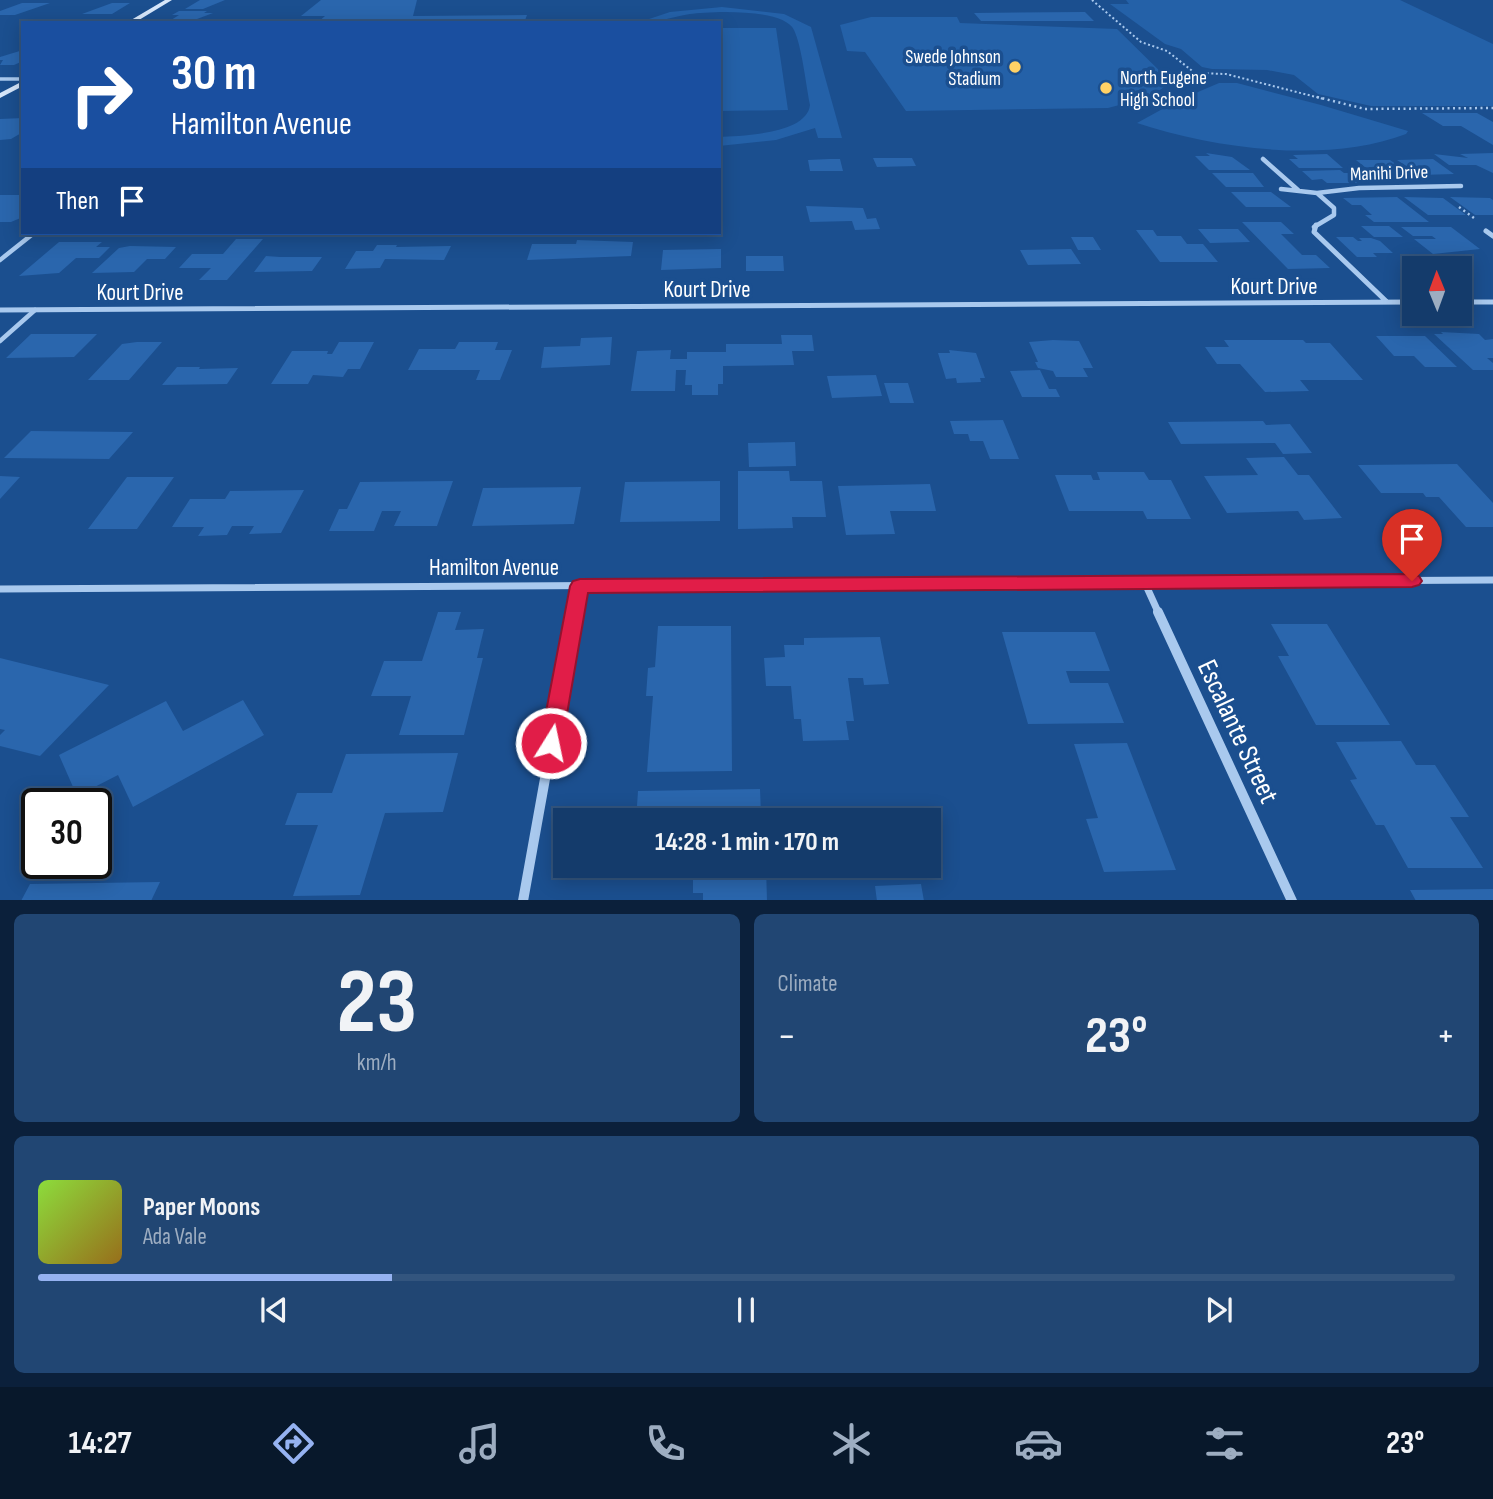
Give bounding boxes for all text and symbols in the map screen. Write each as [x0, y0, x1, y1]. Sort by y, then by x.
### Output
text: 30 m [171, 45, 256, 104]
place label: Swede Johnson Stadium [905, 46, 1001, 91]
icon: right [56, 49, 147, 140]
marker: Swede Johnson Stadium [1007, 59, 1023, 75]
place label: North Eugene High School [1120, 67, 1207, 112]
marker: North Eugene High School [1098, 80, 1114, 96]
text: Hamilton Avenue [171, 105, 352, 144]
street label: Manihi Drive [1350, 161, 1429, 186]
icon: arrive [113, 182, 151, 220]
text: Then [56, 186, 99, 217]
north arrow [1402, 256, 1472, 326]
map controls [1402, 256, 1472, 326]
street label: Kourt Drive [1231, 273, 1317, 301]
street label: Kourt Drive [664, 276, 750, 304]
street label: Kourt Drive [97, 279, 183, 307]
pin [1382, 509, 1442, 581]
icon: arrive [1393, 520, 1431, 558]
street label: Hamilton Avenue [429, 554, 559, 582]
street label: Escalante Street [1190, 655, 1285, 809]
position arrow [514, 706, 588, 780]
speed limit sign: 30 [21, 788, 112, 879]
text: 14:28 · 1 min · 170 m [655, 827, 839, 858]
text: 23 [336, 949, 417, 1058]
text: Climate [778, 970, 837, 998]
text: 23° [1085, 1005, 1147, 1068]
text: − [778, 1014, 796, 1059]
text: + [1436, 1014, 1455, 1059]
text: km/h [357, 1049, 397, 1077]
text: Paper Moons [143, 1192, 260, 1223]
text: Ada Vale [143, 1223, 207, 1251]
icon: previous [255, 1291, 293, 1329]
icon: pause [727, 1291, 765, 1329]
icon: next [1200, 1291, 1238, 1329]
icon: directions [269, 1419, 318, 1468]
icon: music [455, 1419, 504, 1468]
icon: phone [641, 1419, 690, 1468]
icon: climate [827, 1419, 876, 1468]
icon: car [1014, 1419, 1063, 1468]
icon: filters [1200, 1419, 1249, 1468]
text: 14:27 [69, 1424, 131, 1463]
text: 23° [1386, 1424, 1424, 1463]

